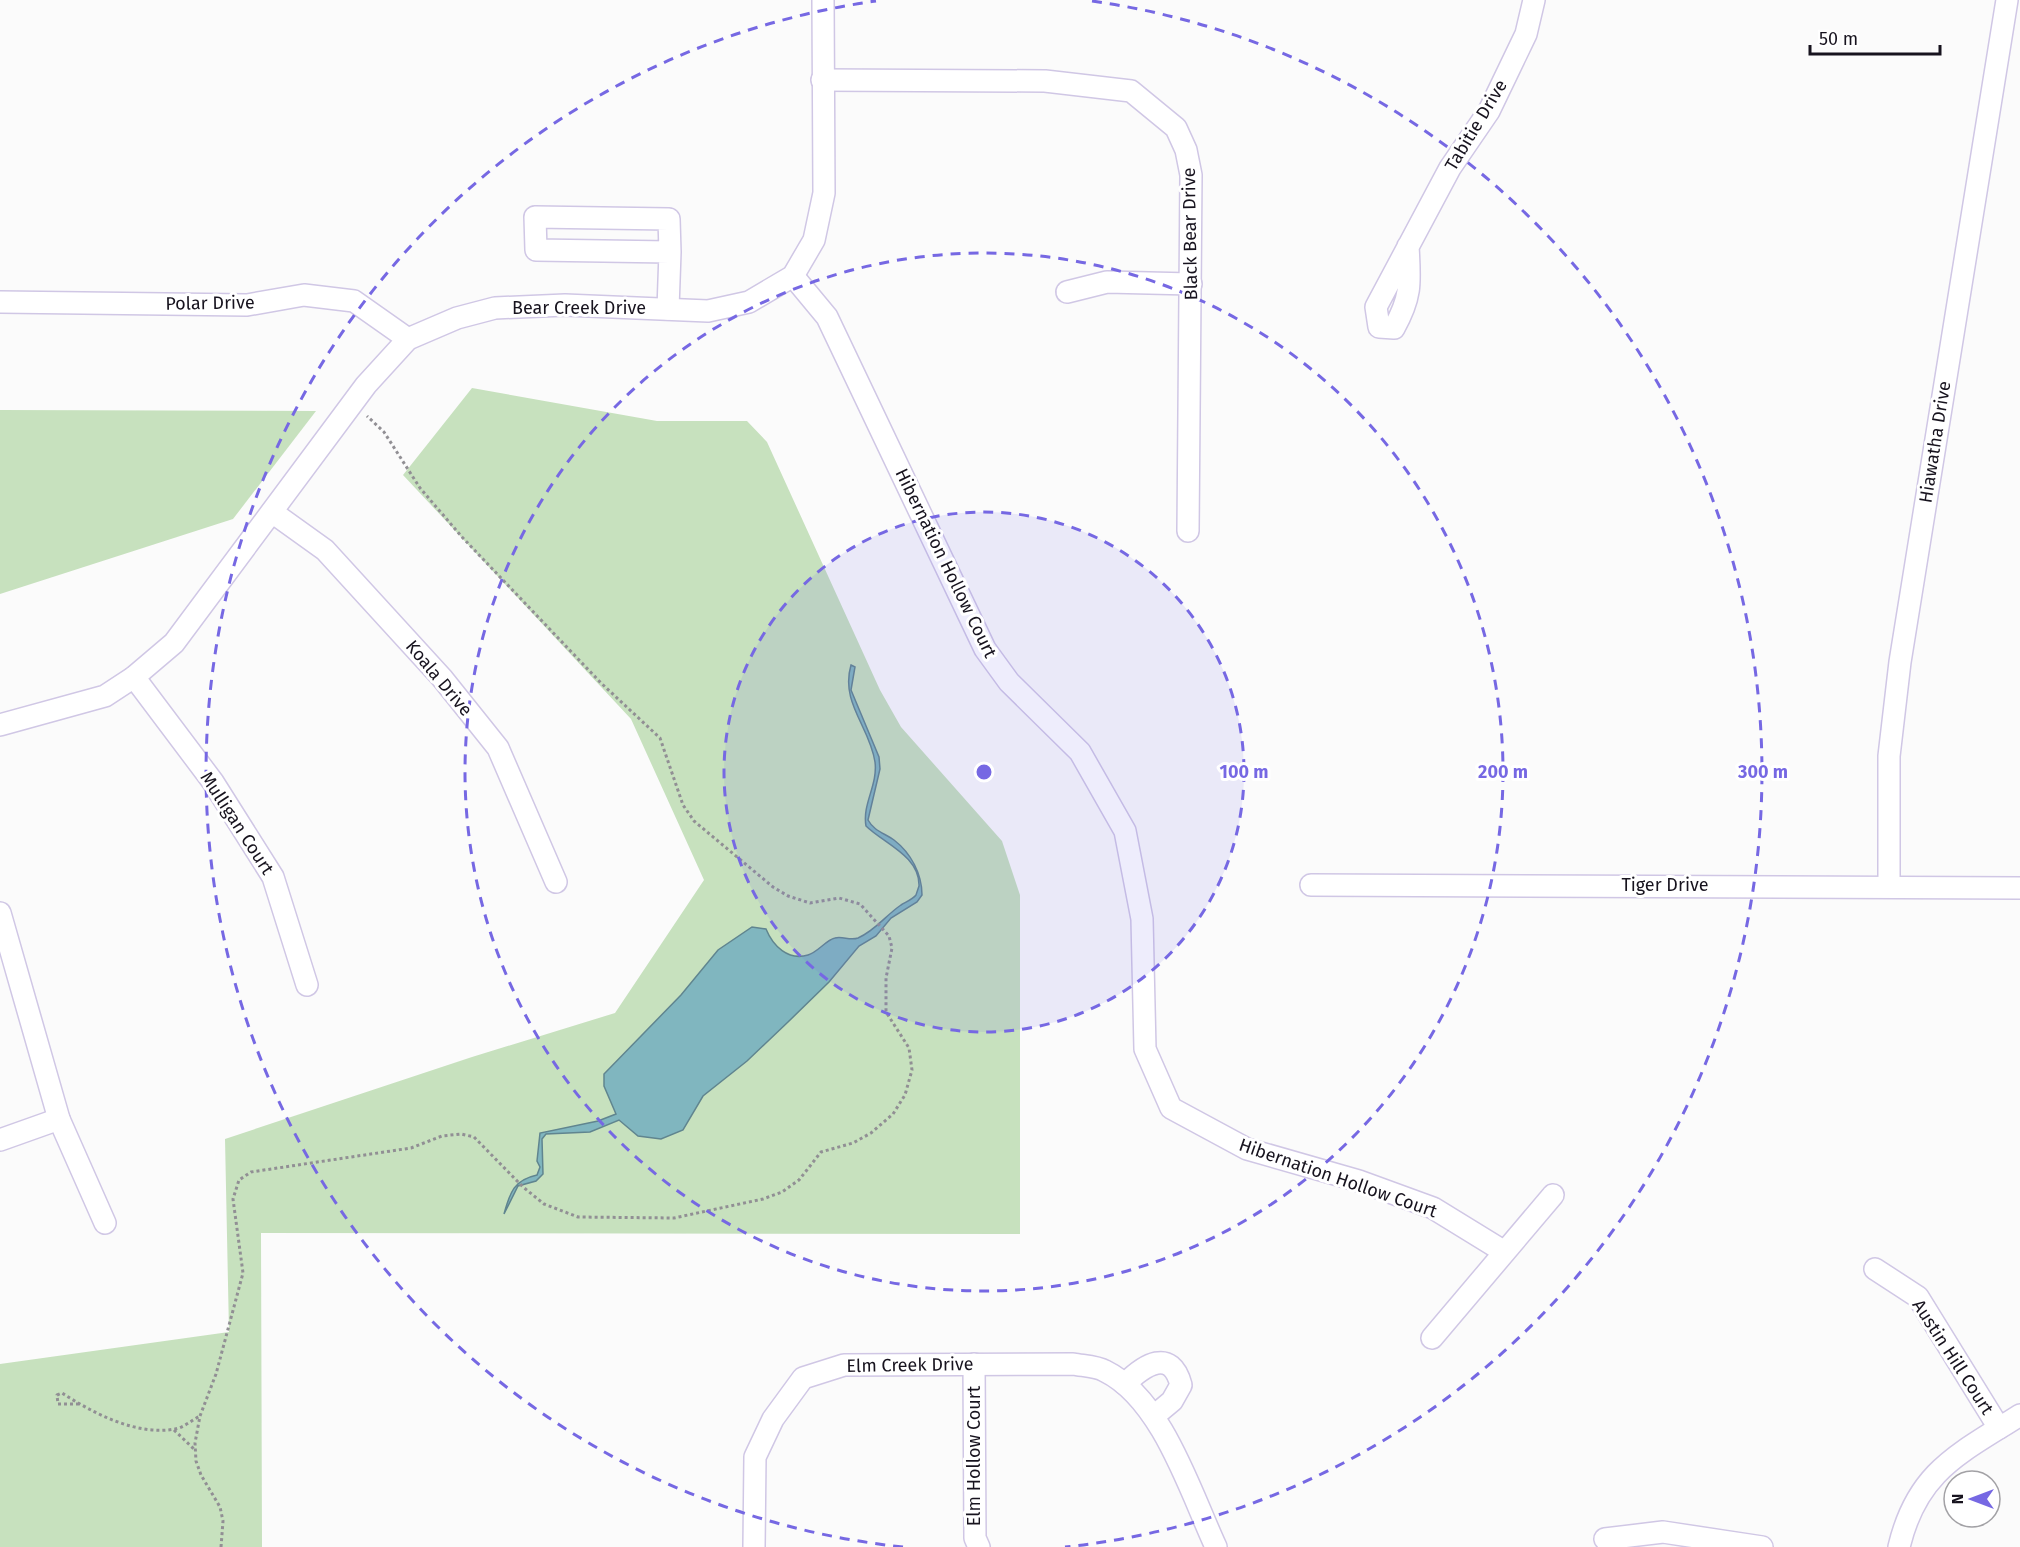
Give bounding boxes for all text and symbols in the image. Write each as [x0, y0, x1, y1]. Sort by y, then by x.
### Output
scale bar [1810, 18, 1940, 56]
text: 50 m [1819, 28, 1858, 50]
street label: Tabitie Drive [1440, 75, 1512, 175]
street label: Black Bear Drive [1178, 167, 1202, 301]
street label: Polar Drive [165, 291, 255, 315]
street label: Bear Creek Drive [512, 297, 646, 319]
street label: Hiawatha Drive [1914, 379, 1956, 505]
street label: Hibernation Hollow Court [891, 465, 1002, 662]
street label: Koala Drive [401, 636, 477, 720]
text: 100 m [1220, 761, 1268, 783]
text: 200 m [1478, 761, 1528, 783]
text: 300 m [1737, 761, 1788, 783]
centre of rings [974, 762, 994, 782]
street label: Mulligan Court [196, 767, 279, 879]
street label: Tiger Drive [1621, 874, 1709, 896]
street label: Hibernation Hollow Court [1236, 1134, 1440, 1222]
street label: Austin Hill Court [1908, 1295, 1999, 1419]
street label: Elm Creek Drive [846, 1353, 974, 1377]
street label: Elm Hollow Court [963, 1385, 985, 1526]
north arrow [1942, 1469, 2002, 1529]
text: N [1948, 1494, 1967, 1504]

